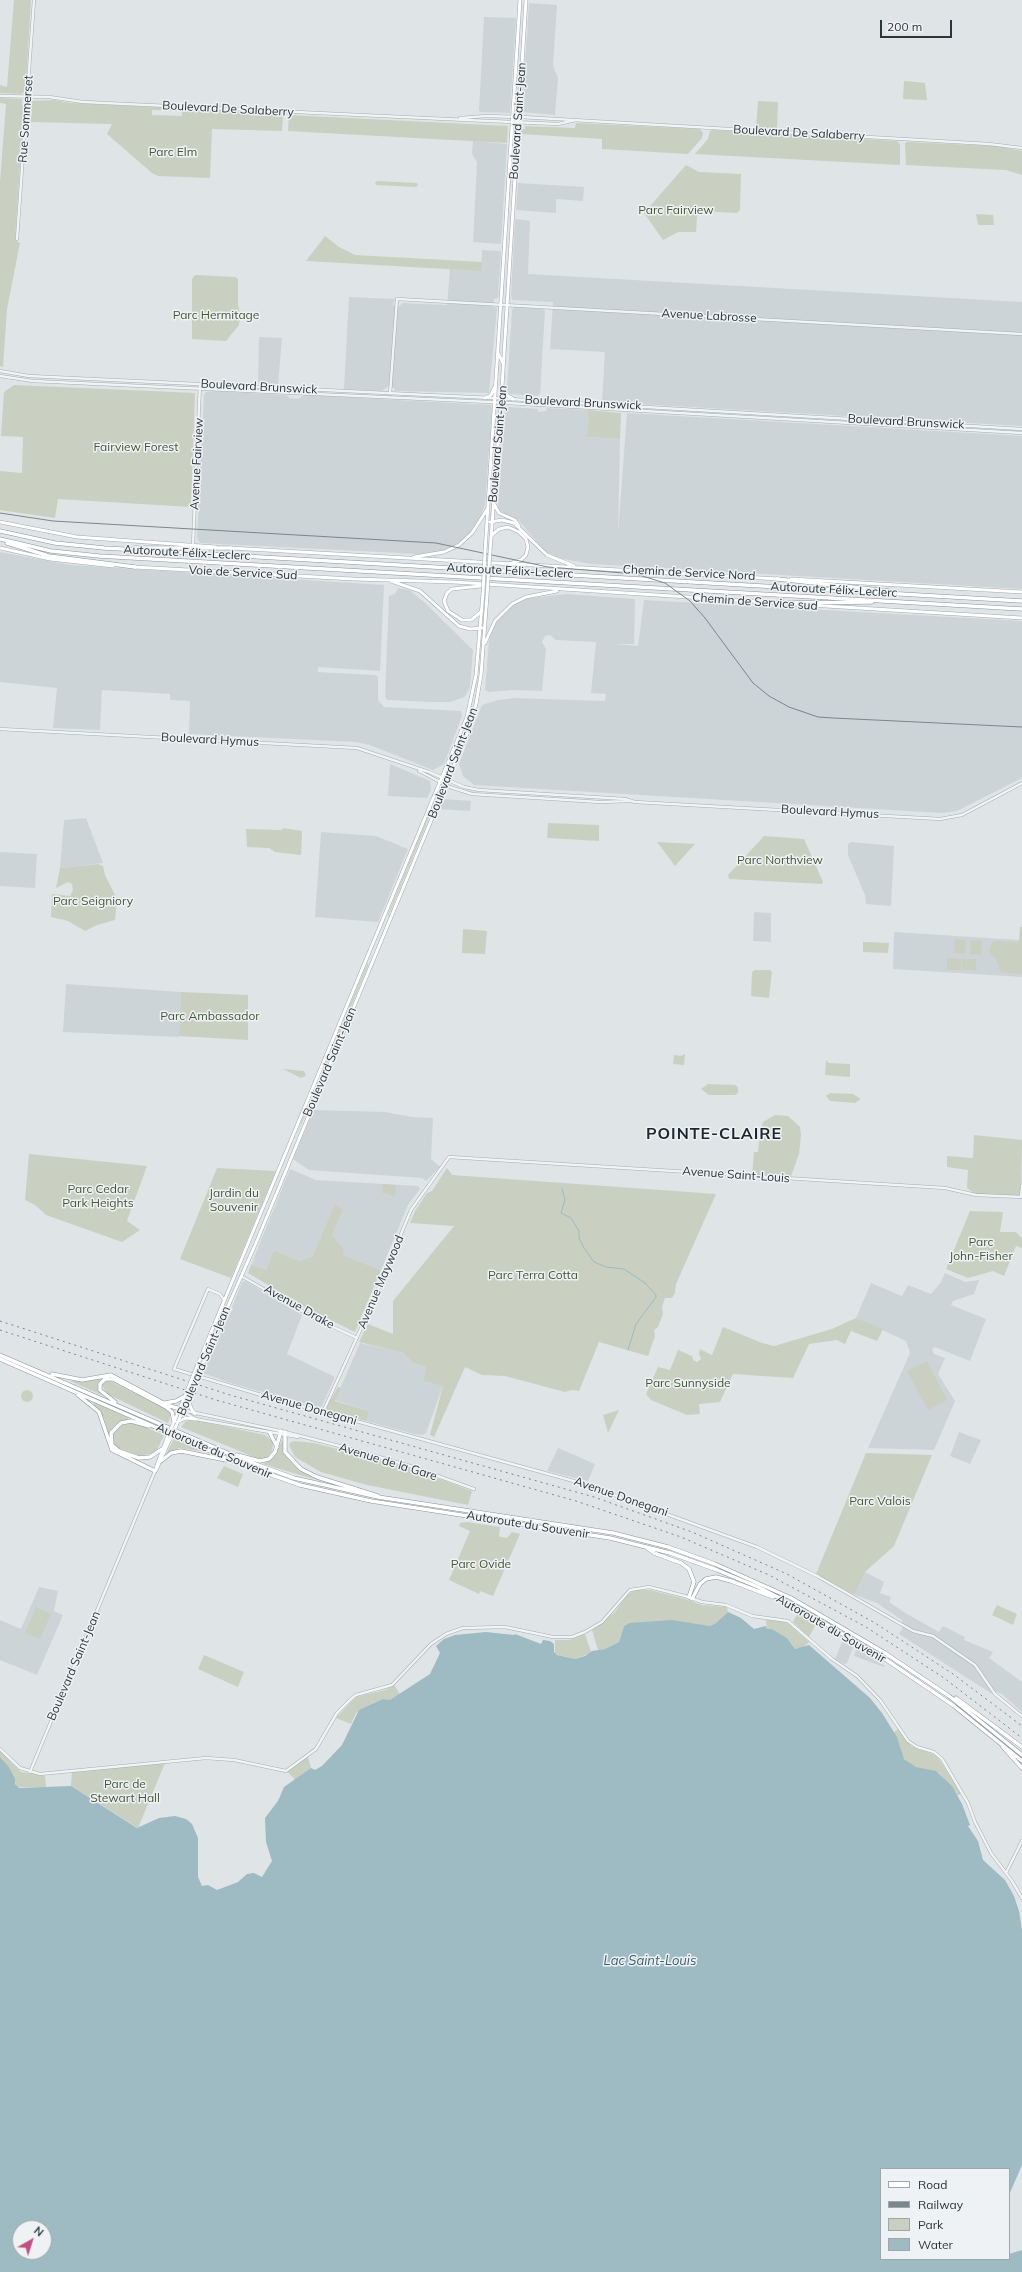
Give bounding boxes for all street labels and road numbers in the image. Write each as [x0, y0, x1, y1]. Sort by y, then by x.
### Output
street label: Boulevard Saint-Jean [507, 62, 529, 180]
street label: Rue Sommerset [16, 75, 36, 163]
street label: Boulevard De Salaberry [162, 98, 294, 120]
street label: Boulevard De Salaberry [733, 122, 865, 144]
street label: Avenue Labrosse [661, 306, 757, 326]
street label: Boulevard Brunswick [200, 377, 318, 397]
street label: Boulevard Saint-Jean [486, 385, 510, 503]
street label: Boulevard Brunswick [524, 393, 642, 413]
street label: Boulevard Brunswick [847, 412, 965, 432]
street label: Avenue Fairview [187, 418, 207, 510]
street label: Autoroute Félix-Leclerc [123, 542, 251, 564]
street label: Autoroute Félix-Leclerc [446, 560, 574, 582]
street label: Chemin de Service Nord [622, 562, 756, 584]
street label: Voie de Service Sud [188, 563, 298, 583]
street label: Autoroute Félix-Leclerc [770, 579, 898, 601]
street label: Chemin de Service sud [692, 590, 818, 614]
street label: Boulevard Saint-Jean [425, 706, 481, 820]
street label: Boulevard Hymus [161, 730, 259, 750]
street label: Boulevard Hymus [781, 802, 879, 822]
street label: Boulevard Saint-Jean [300, 1005, 360, 1119]
street label: Avenue Saint-Louis [682, 1164, 790, 1186]
street label: Avenue Maywood [355, 1233, 407, 1331]
street label: Avenue Drake [261, 1282, 337, 1332]
street label: Boulevard Saint-Jean [174, 1304, 234, 1418]
street label: Avenue Donegani [260, 1387, 358, 1429]
street label: Autoroute du Souvenir [154, 1420, 274, 1482]
street label: Avenue de la Gare [337, 1440, 439, 1484]
street label: Avenue Donegani [572, 1474, 670, 1520]
street label: Autoroute du Souvenir [466, 1508, 590, 1542]
street label: Autoroute du Souvenir [774, 1592, 888, 1666]
street label: Boulevard Saint-Jean [44, 1609, 104, 1723]

